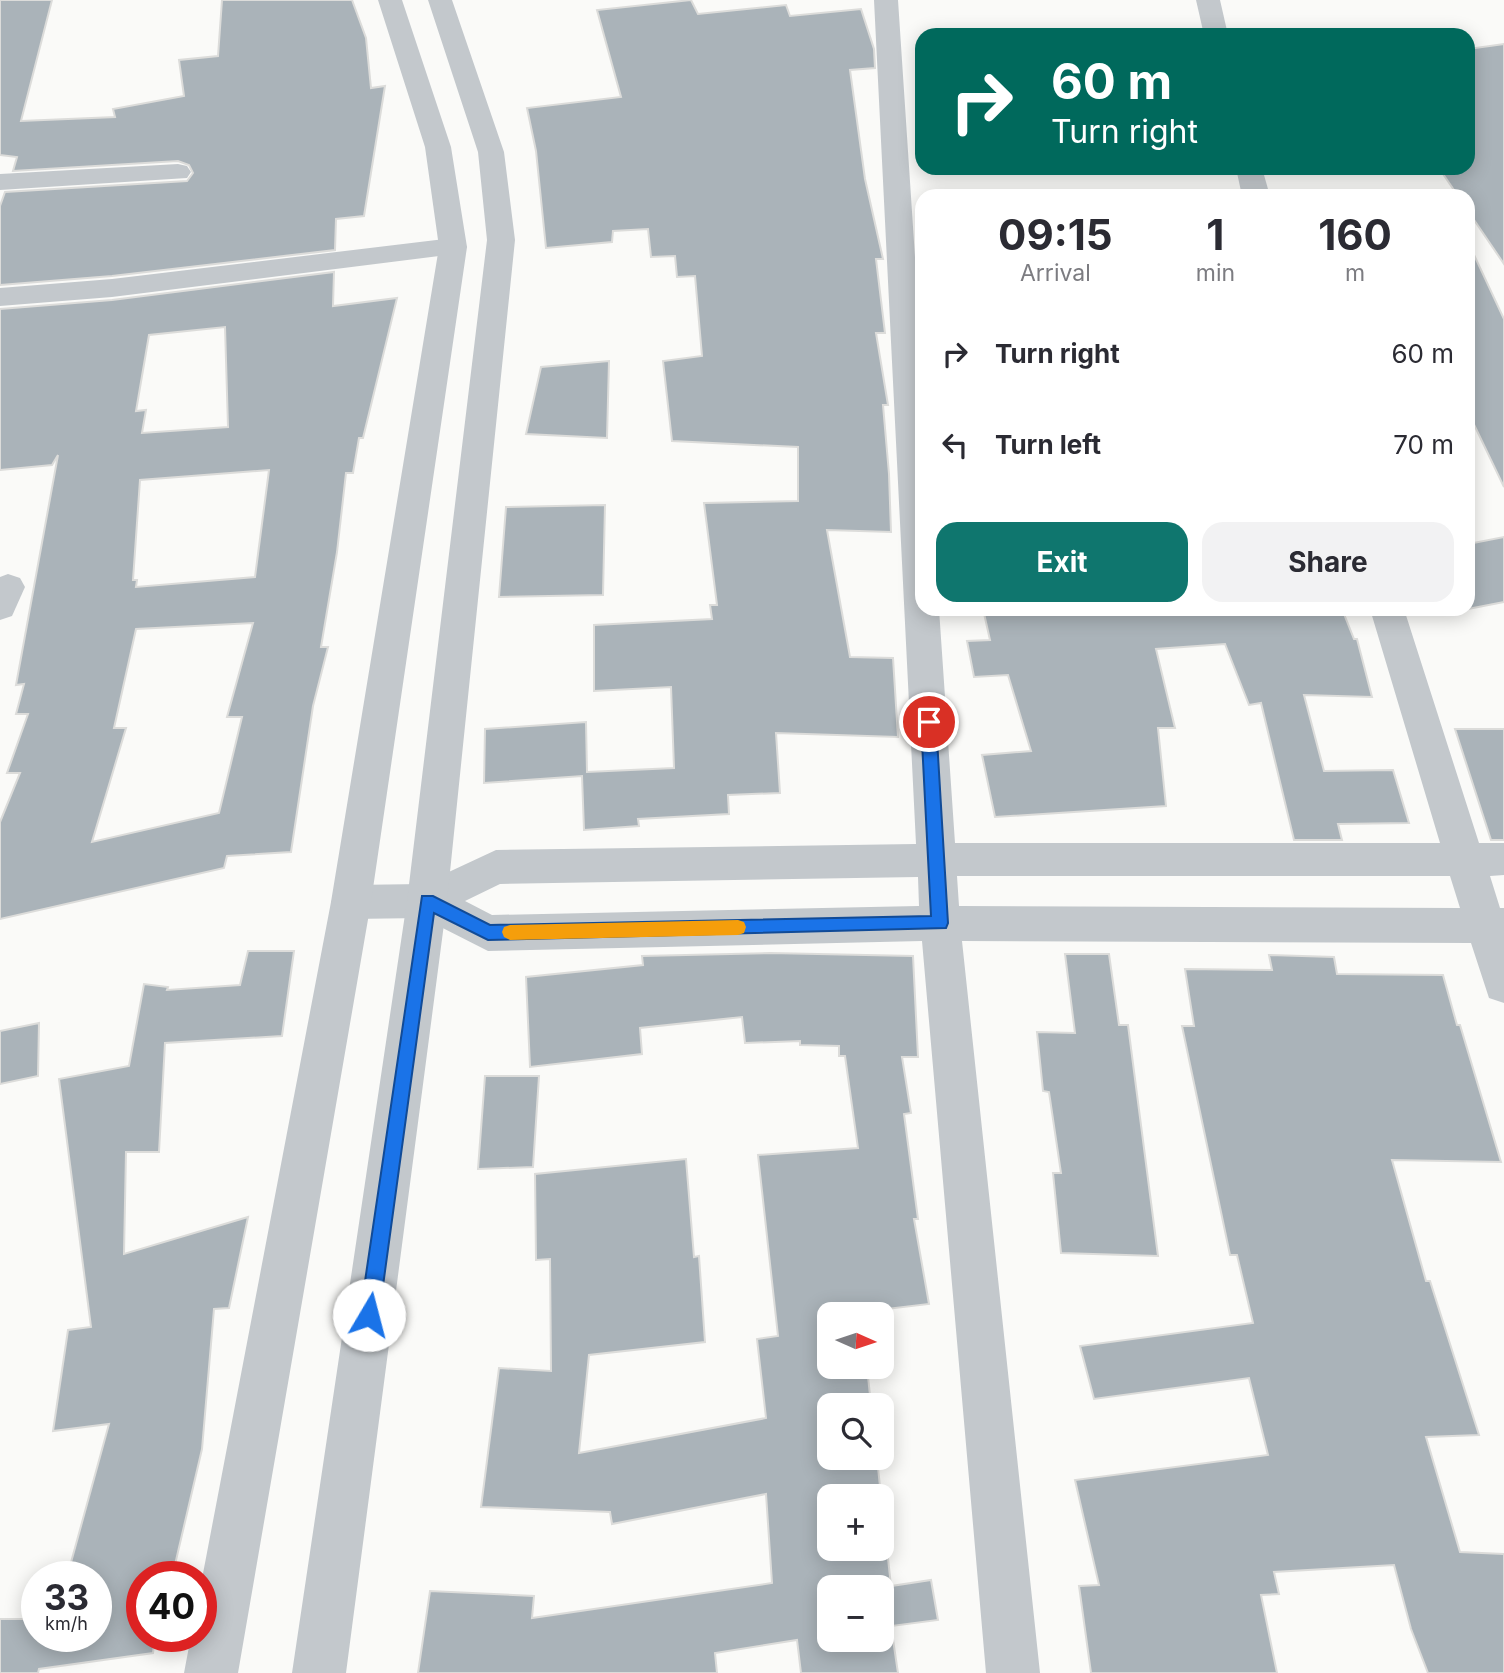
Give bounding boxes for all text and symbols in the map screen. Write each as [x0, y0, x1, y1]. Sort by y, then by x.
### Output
text: 60 m [1051, 52, 1172, 111]
icon: right [936, 56, 1027, 147]
text: Turn right [1051, 112, 1198, 151]
text: 09:15 [998, 209, 1113, 260]
text: 1 [1206, 209, 1224, 260]
text: 160 [1318, 209, 1392, 260]
text: Arrival [1020, 259, 1091, 287]
text: min [1196, 259, 1235, 287]
text: m [1345, 259, 1365, 287]
icon: right [936, 335, 974, 373]
text: Turn right [995, 338, 1120, 369]
text: 60 m [1391, 338, 1454, 369]
icon: left [936, 426, 974, 464]
text: Turn left [995, 429, 1101, 460]
text: 70 m [1393, 429, 1454, 460]
button: Exit [936, 522, 1188, 602]
button: Share [1202, 522, 1454, 602]
pin [899, 692, 959, 752]
icon: arrive [910, 703, 948, 741]
position arrow [332, 1278, 406, 1352]
north arrow [817, 1302, 894, 1379]
map controls [817, 1302, 894, 1652]
button: search [817, 1393, 894, 1470]
button: + [817, 1484, 894, 1561]
speed limit sign: 40 [126, 1561, 217, 1652]
button: − [817, 1575, 894, 1652]
text: 33 [44, 1576, 89, 1618]
text: km/h [45, 1613, 88, 1634]

